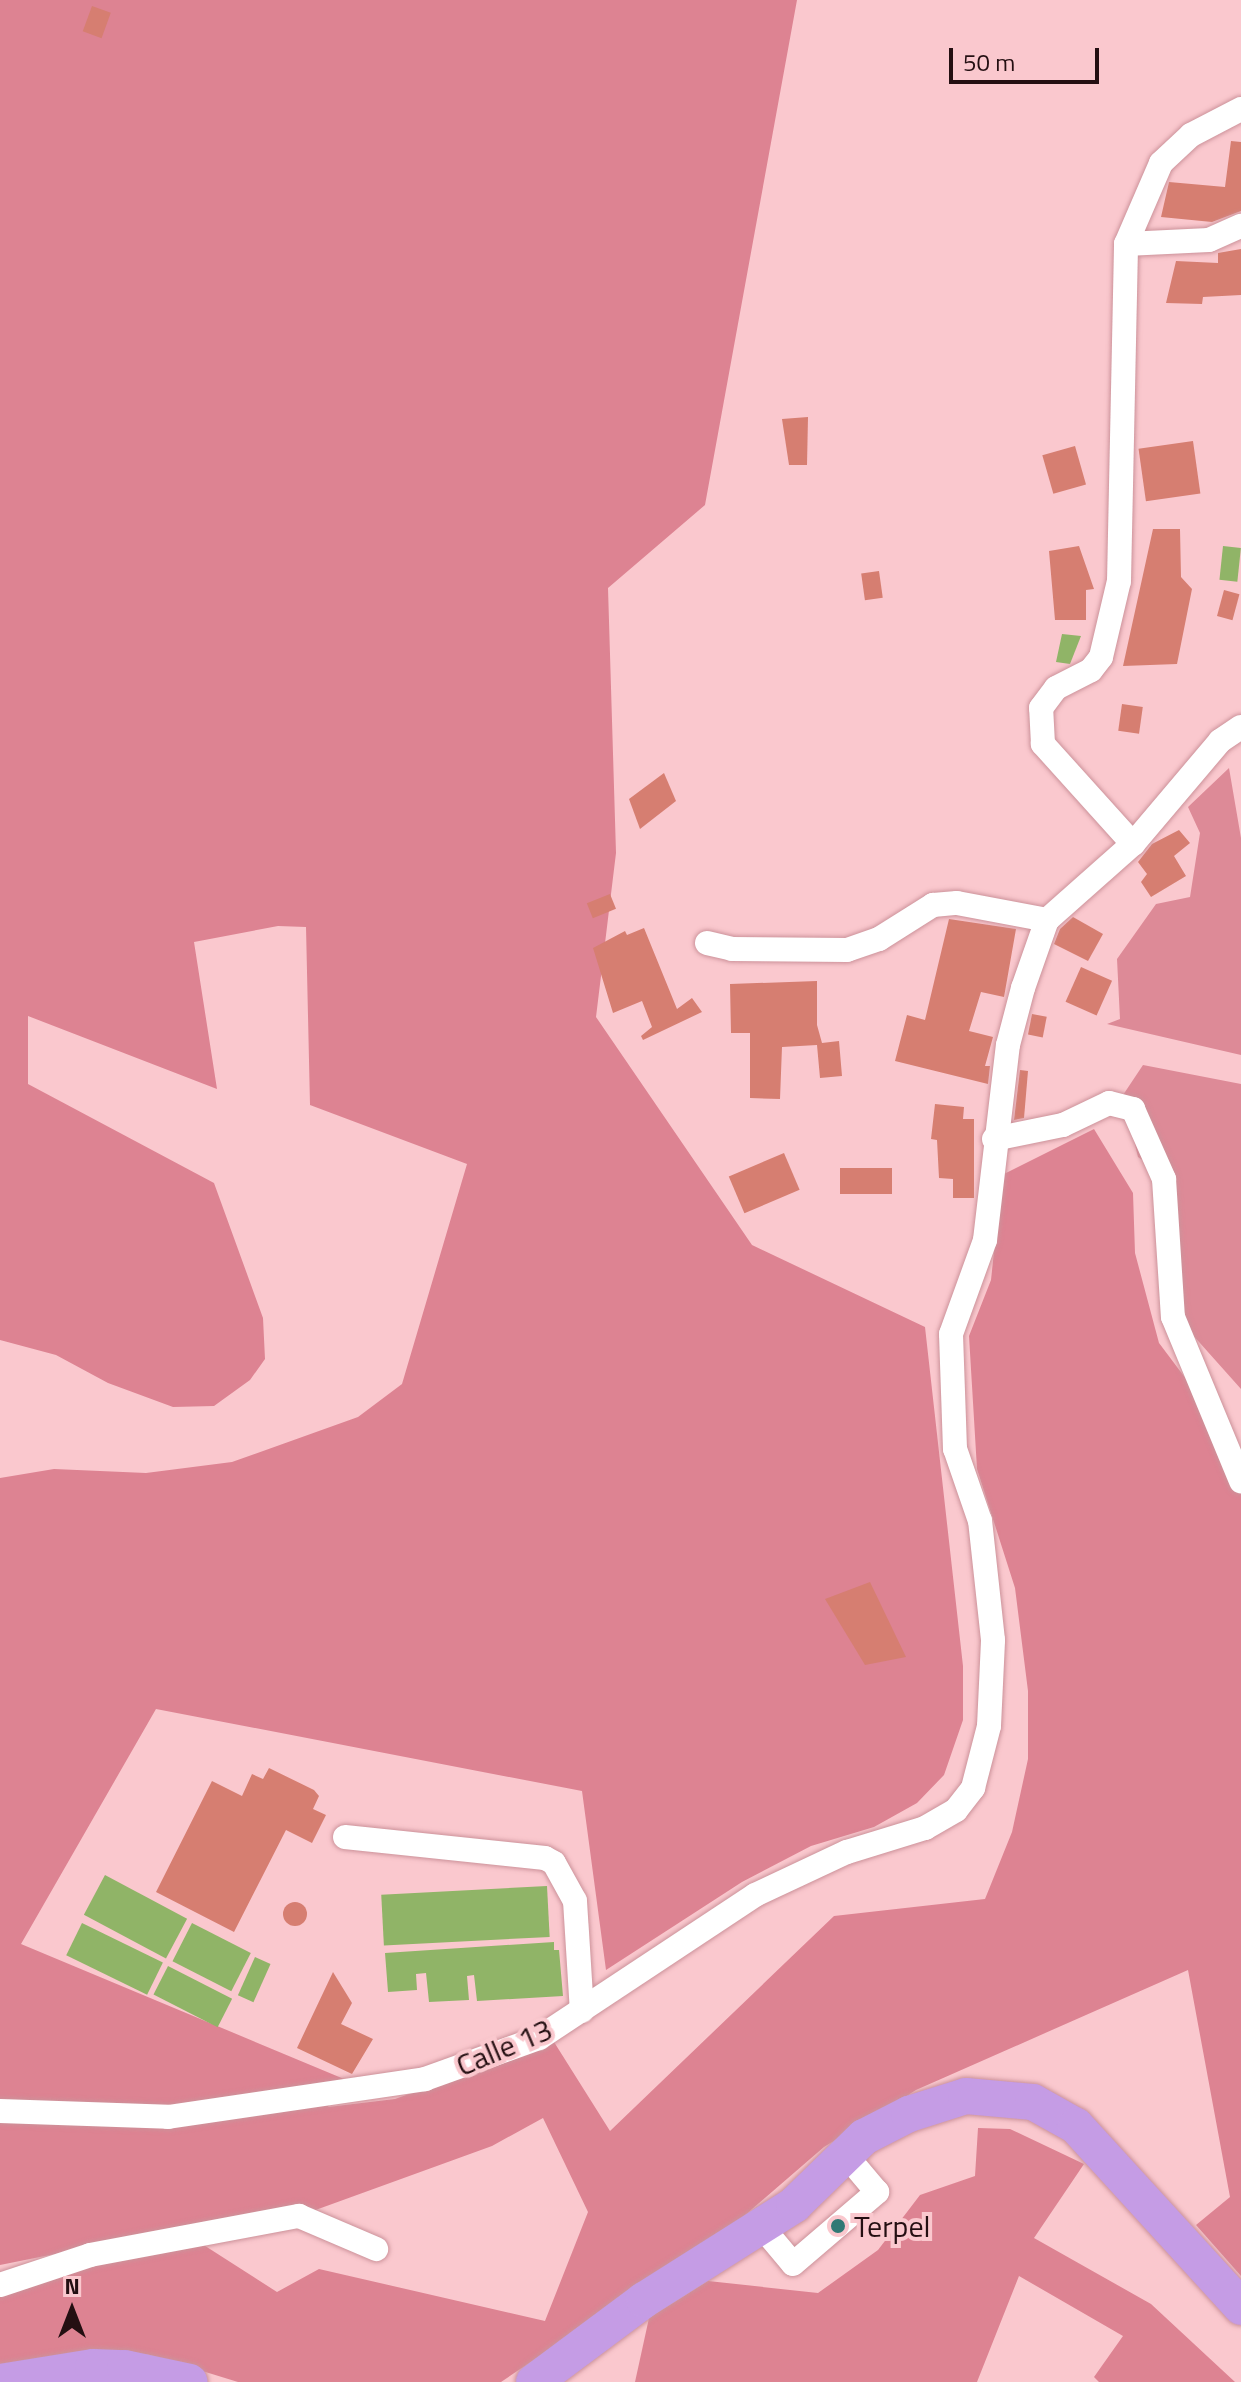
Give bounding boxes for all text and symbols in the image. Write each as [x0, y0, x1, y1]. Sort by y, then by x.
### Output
scale bar [953, 32, 1103, 82]
text: 50 m [963, 44, 1015, 80]
street label: Calle 13 [451, 2011, 557, 2083]
place label: Terpel [854, 2208, 930, 2244]
marker: Terpel [829, 2217, 847, 2235]
text: N [64, 2269, 80, 2303]
north arrow [32, 2270, 112, 2350]

